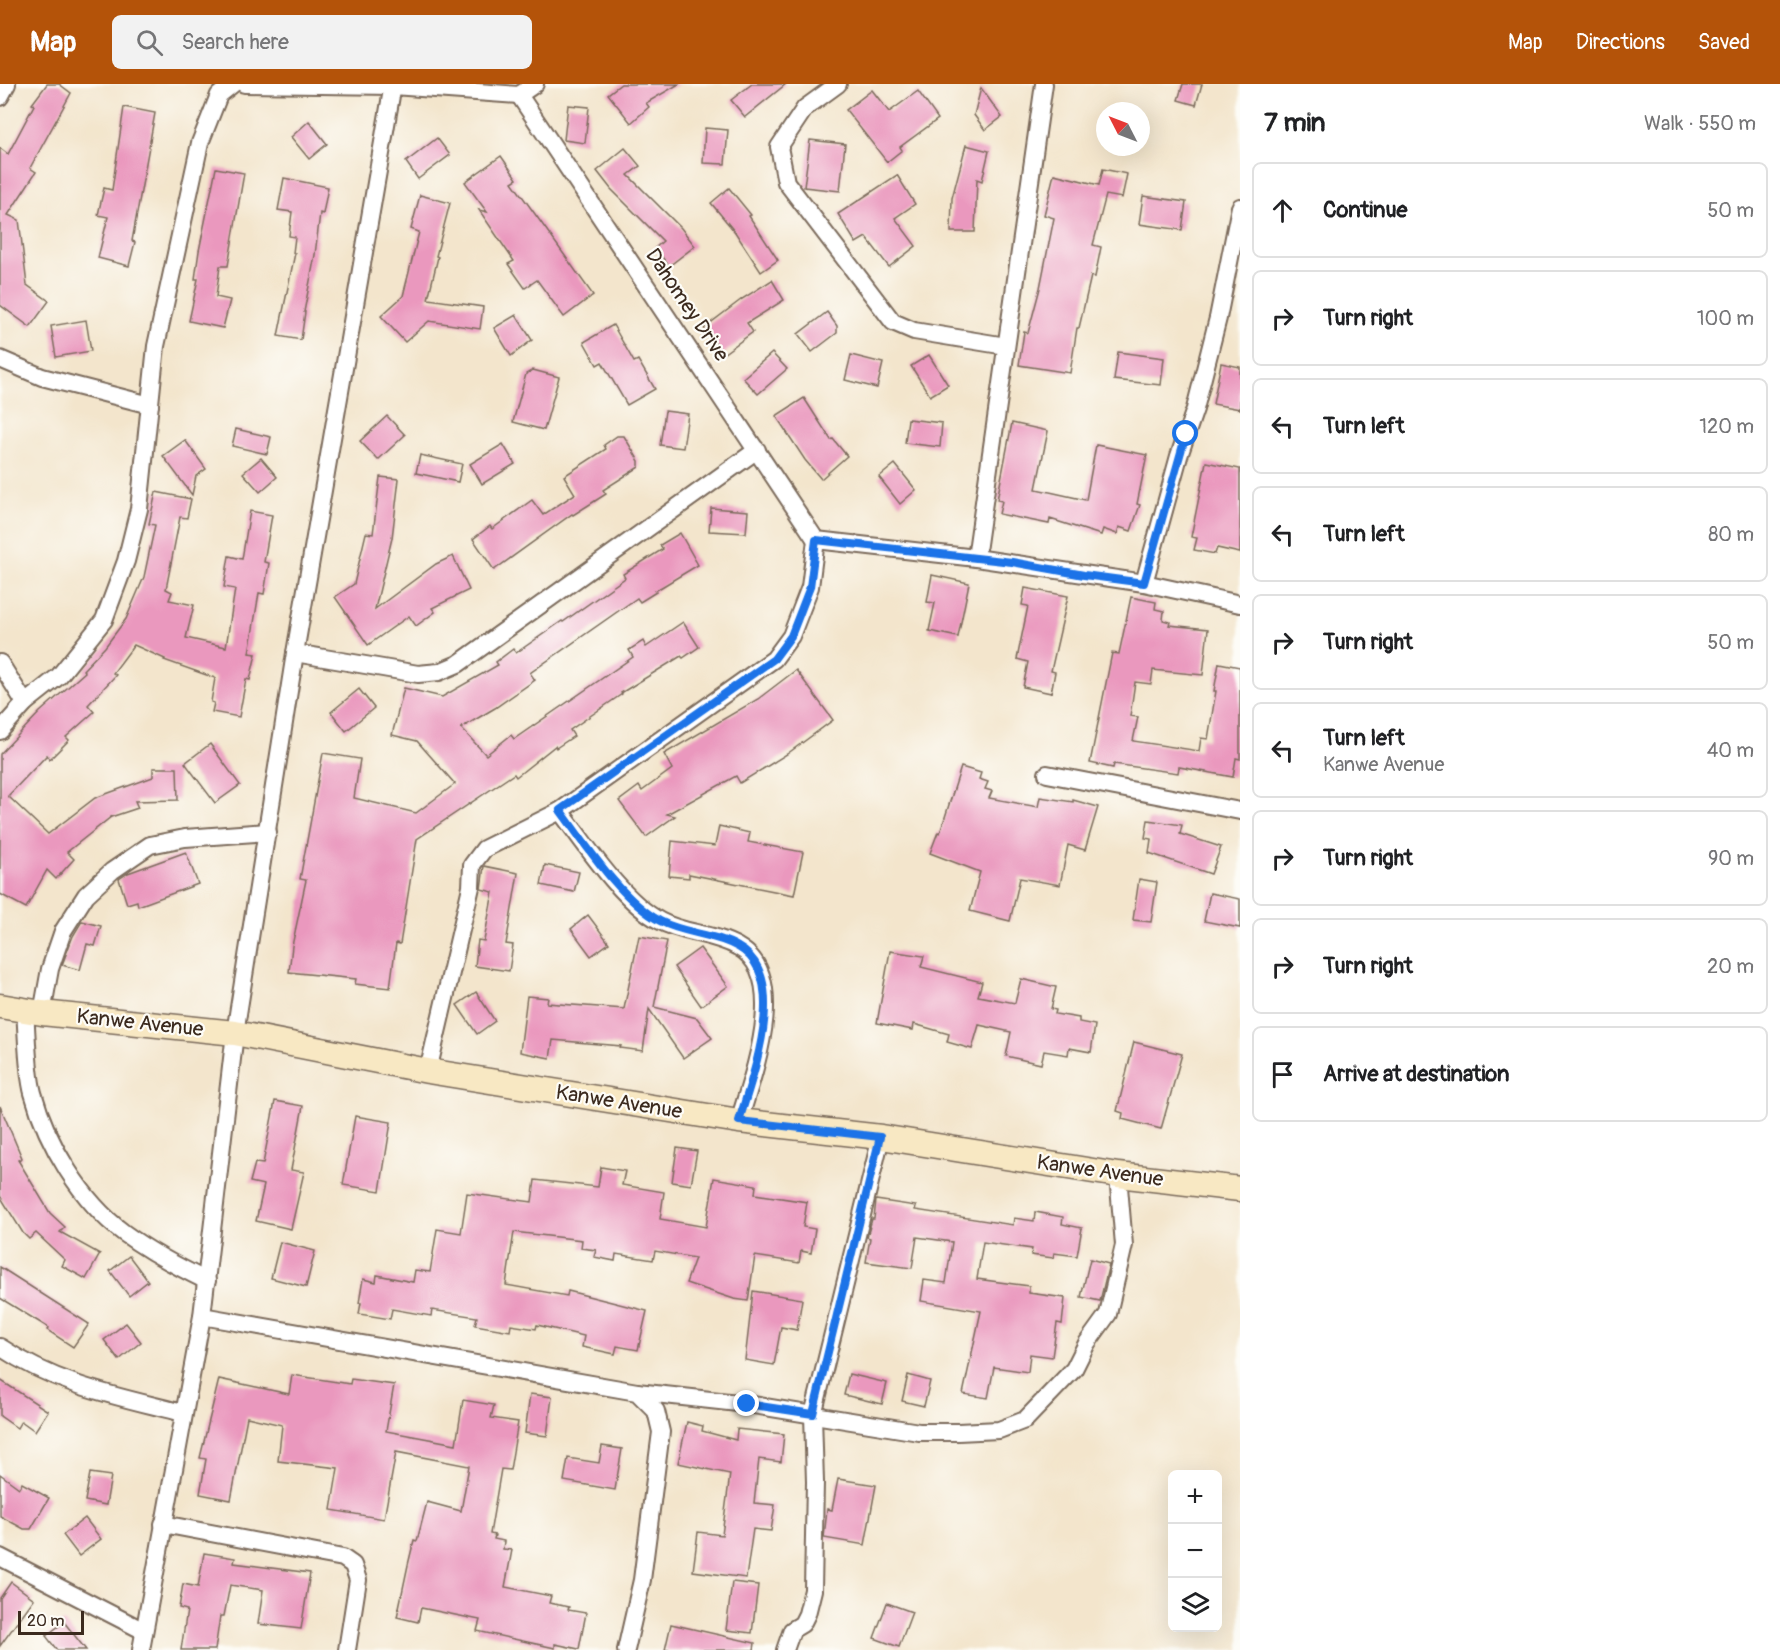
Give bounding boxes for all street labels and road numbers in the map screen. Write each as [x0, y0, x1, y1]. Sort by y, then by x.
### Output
street label: Dahomey Drive [639, 243, 735, 367]
street label: Kanwe Avenue [75, 1003, 205, 1043]
street label: Kanwe Avenue [554, 1079, 685, 1125]
street label: Kanwe Avenue [1035, 1149, 1166, 1193]

